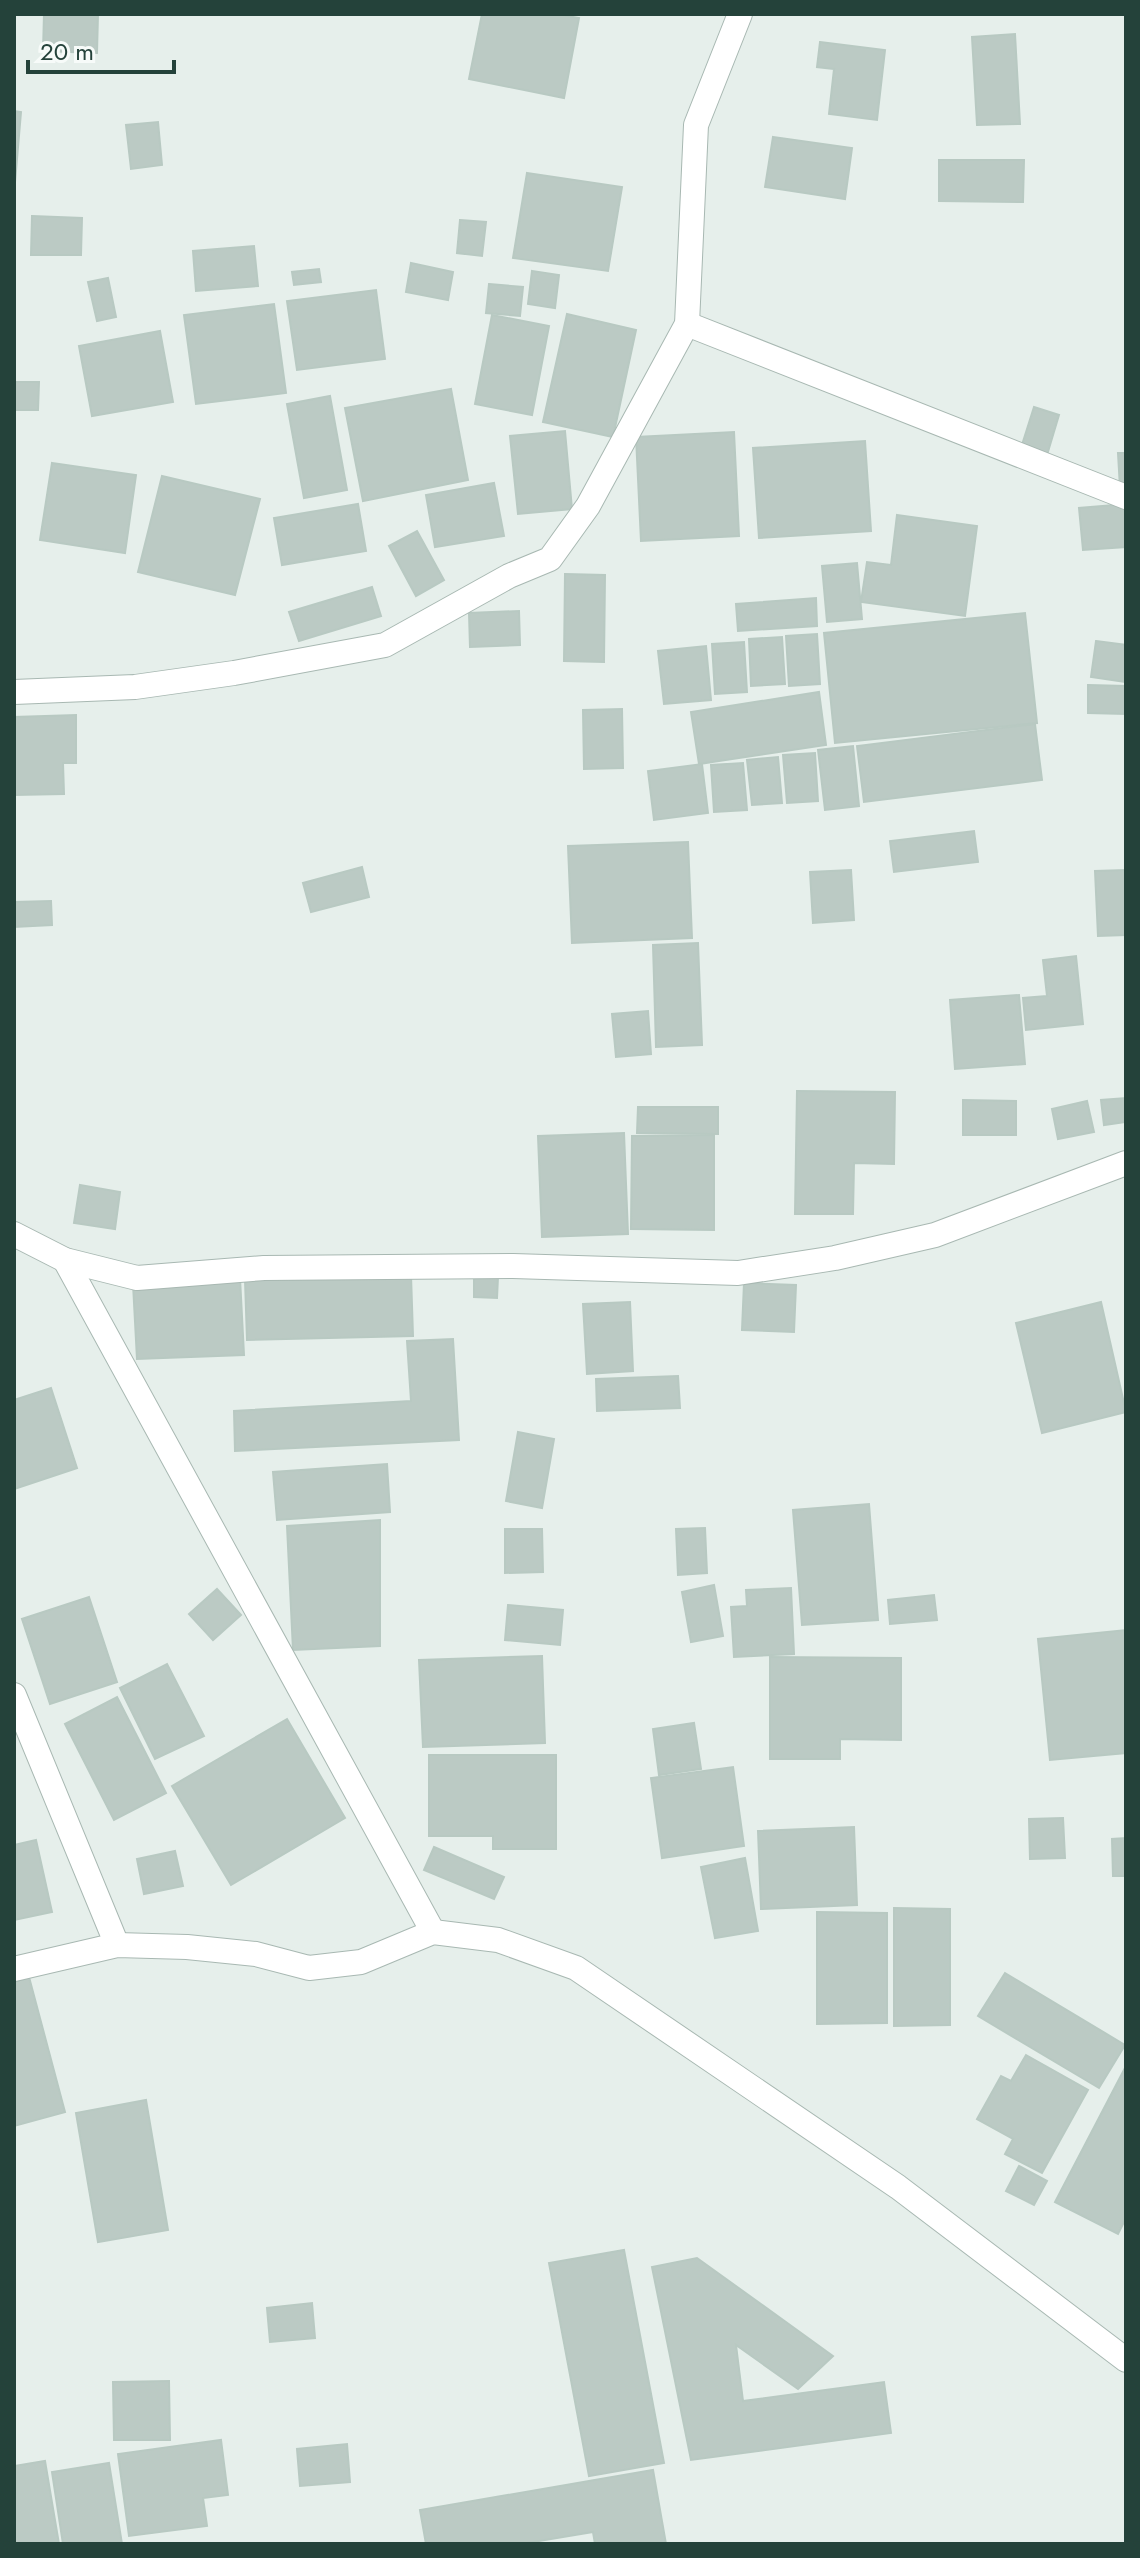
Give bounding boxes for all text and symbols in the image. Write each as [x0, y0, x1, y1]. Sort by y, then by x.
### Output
scale bar [28, 24, 174, 74]
text: 20 m [40, 34, 94, 69]

